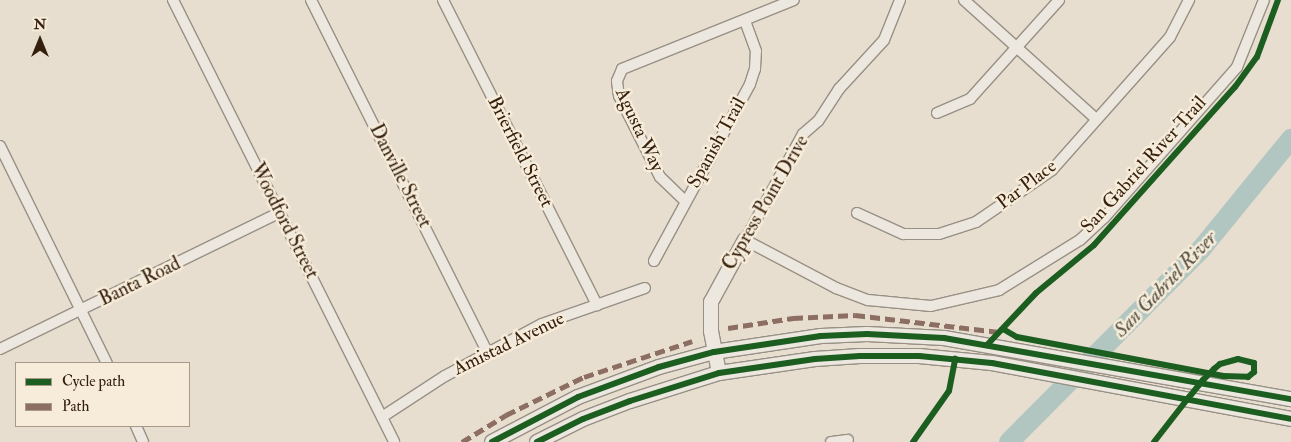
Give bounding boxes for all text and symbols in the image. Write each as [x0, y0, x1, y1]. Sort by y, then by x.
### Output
north arrow [15, 15, 65, 65]
text: N [34, 16, 46, 33]
street label: Agusta Way [610, 85, 668, 175]
street label: San Gabriel River Trail [1076, 92, 1212, 238]
street label: Brierfield Street [482, 93, 558, 211]
street label: Spanish Trail [683, 94, 751, 192]
street label: Danville Street [364, 120, 436, 232]
street label: Cypress Point Drive [718, 132, 814, 274]
street label: Par Place [993, 155, 1061, 215]
street label: Woodford Street [245, 159, 323, 283]
water label: San Gabriel River [1109, 226, 1221, 342]
street label: Banta Road [96, 253, 184, 311]
street label: Amistad Avenue [450, 307, 568, 381]
legend [15, 362, 190, 427]
text: Cycle path [62, 372, 125, 391]
text: Path [62, 397, 89, 416]

